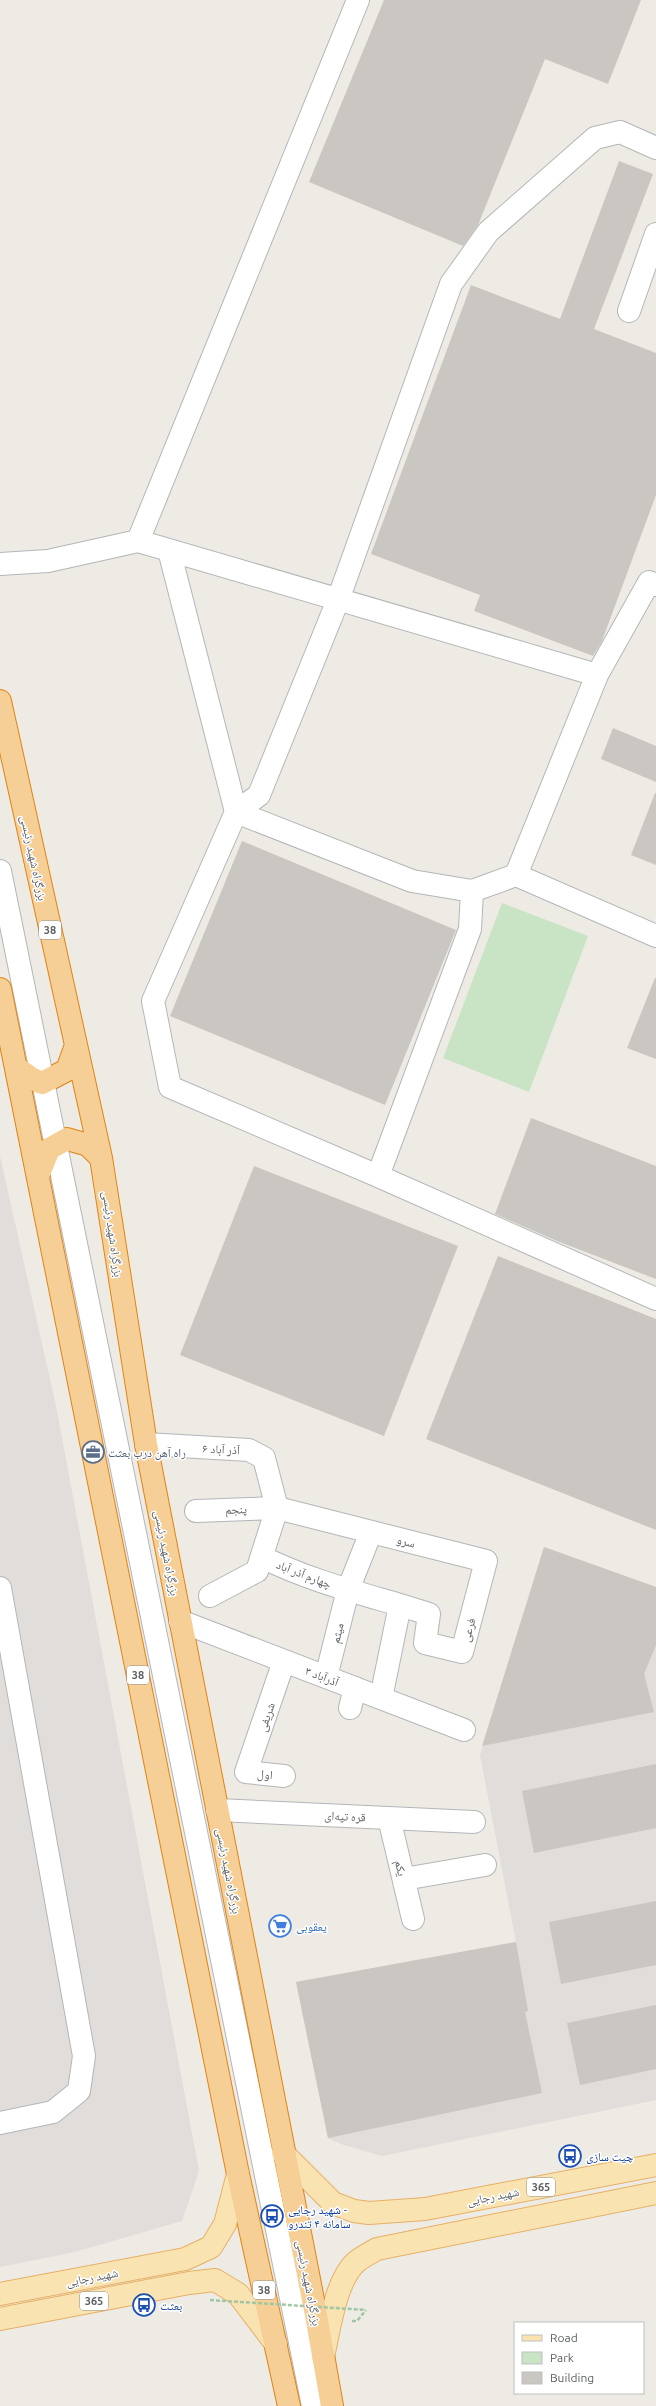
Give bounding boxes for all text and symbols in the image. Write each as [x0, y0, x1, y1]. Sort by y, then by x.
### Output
street label: بزرگراه شهید رئیسی [17, 814, 49, 902]
road number: 38 [39, 921, 61, 939]
street label: بزرگراه شهید رئیسی [99, 1190, 125, 1278]
office icon: راه آهن درب بعثت [80, 1439, 106, 1465]
street label: آذر آباد ۶ [202, 1442, 241, 1458]
place label: راه آهن درب بعثت [108, 1446, 186, 1460]
street label: پنجم [225, 1502, 248, 1518]
street label: بزرگراه شهید رئیسی [151, 1509, 182, 1597]
street label: سرو [396, 1532, 417, 1550]
street label: چهارم آذر آباد [274, 1558, 334, 1592]
street label: فرعی [459, 1617, 478, 1644]
street label: میثم [328, 1622, 348, 1645]
street label: ۳ آذرآباد [303, 1664, 341, 1690]
road number: 38 [127, 1666, 149, 1684]
street label: شریفی [255, 1701, 278, 1734]
street label: اول [257, 1767, 273, 1782]
street label: قره تپه‌ای [324, 1808, 366, 1825]
street label: بزرگراه شهید رئیسی [213, 1827, 244, 1915]
street label: یکم [391, 1859, 409, 1878]
supermarket icon: یعقوبی [267, 1913, 293, 1939]
place label: یعقوبی [296, 1920, 327, 1934]
bus stop icon: چیت سازی [557, 2143, 583, 2169]
place label: چیت سازی [586, 2150, 634, 2164]
road number: 365 [527, 2178, 555, 2196]
street label: شهید رجایی [466, 2185, 521, 2209]
bus stop icon: شهید رجایی - سامانه ۴ تندرو [259, 2203, 285, 2229]
place label: شهید رجایی - سامانه ۴ تندرو [288, 2203, 351, 2230]
street label: بزرگراه شهید رئیسی [293, 2239, 324, 2327]
street label: شهید رجایی [65, 2266, 120, 2290]
road number: 38 [253, 2281, 275, 2299]
road number: 365 [80, 2292, 108, 2310]
bus stop icon: بعثت [131, 2292, 157, 2318]
place label: بعثت [160, 2299, 182, 2313]
legend [514, 2322, 644, 2394]
text: Road [550, 2331, 578, 2344]
text: Park [550, 2351, 574, 2364]
text: Building [550, 2371, 594, 2384]

